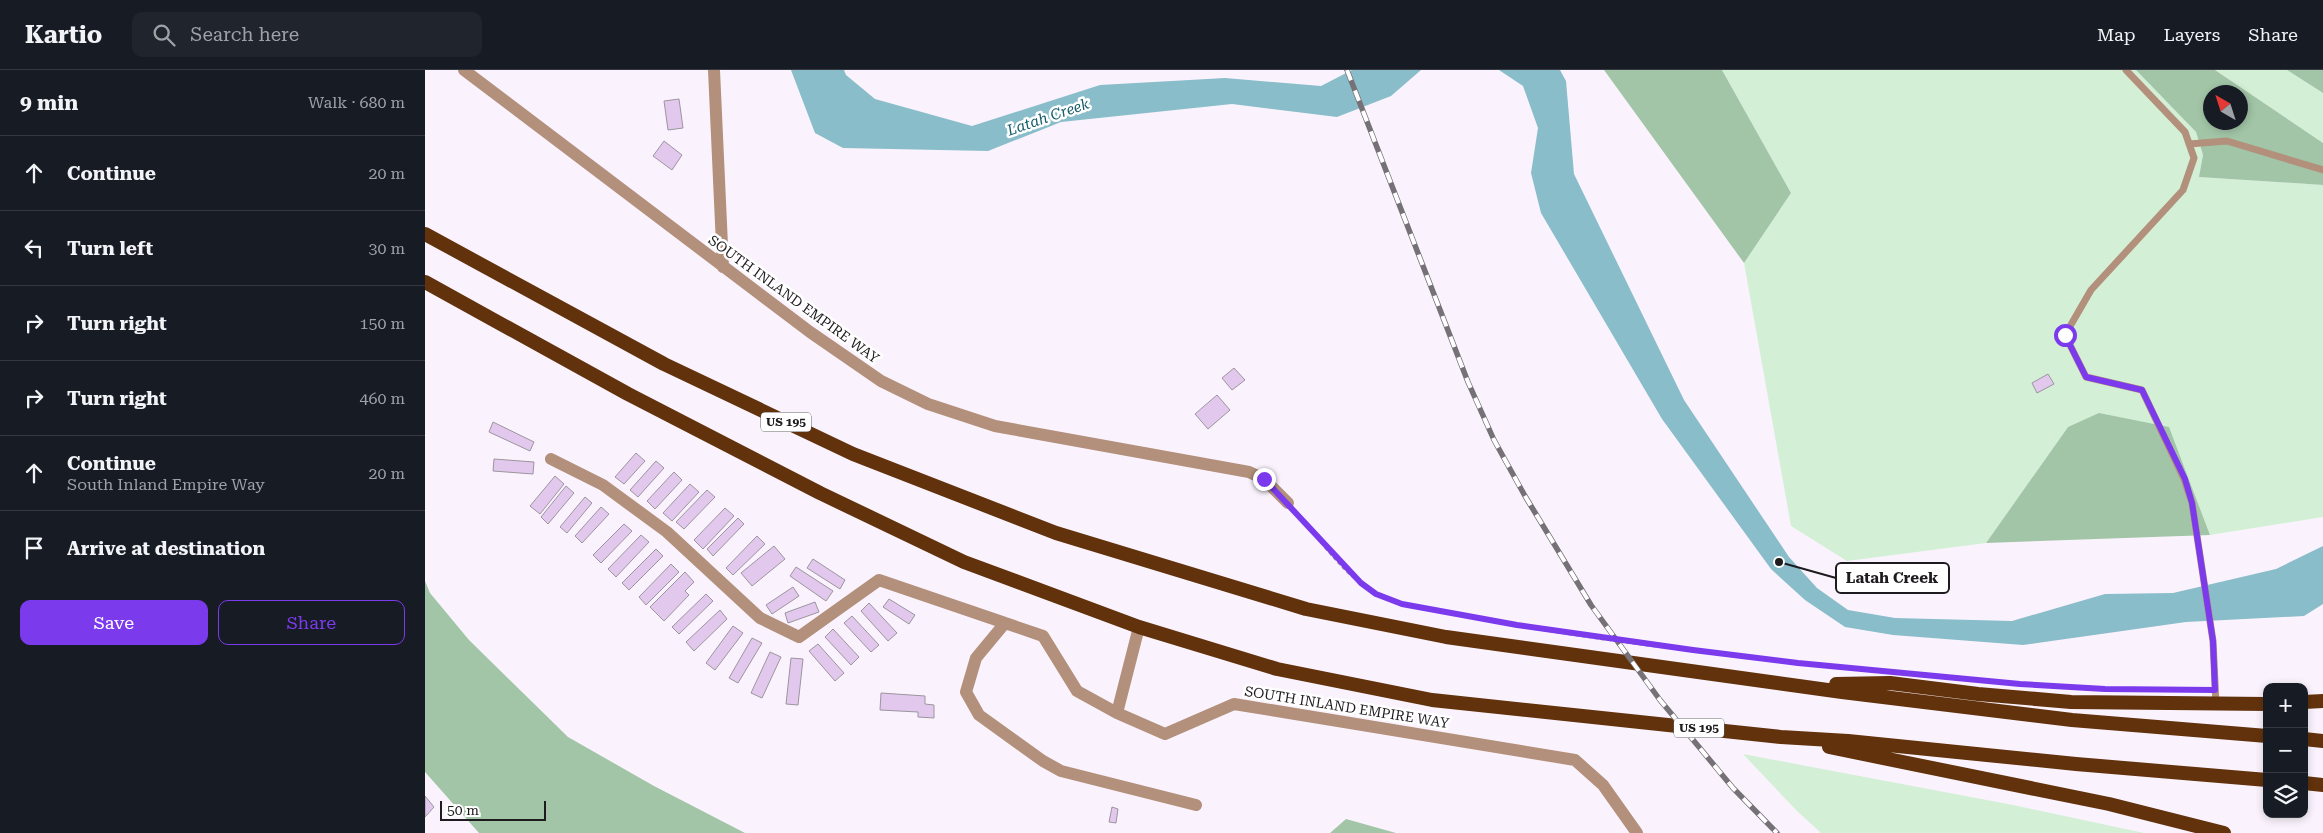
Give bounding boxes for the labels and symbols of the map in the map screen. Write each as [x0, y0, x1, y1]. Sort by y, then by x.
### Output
north arrow [2203, 85, 2248, 130]
water label: Latah Creek [1004, 94, 1092, 140]
street label: SOUTH INLAND EMPIRE WAY [706, 232, 883, 367]
route start [2054, 324, 2077, 347]
road number: US 195 [761, 412, 811, 432]
route end [1253, 468, 1276, 491]
callout: Latah Creek [1836, 563, 1949, 593]
text: Latah Creek [1846, 569, 1939, 587]
street label: SOUTH INLAND EMPIRE WAY [1244, 683, 1451, 731]
road number: US 195 [1674, 718, 1724, 738]
scale bar [440, 798, 546, 821]

